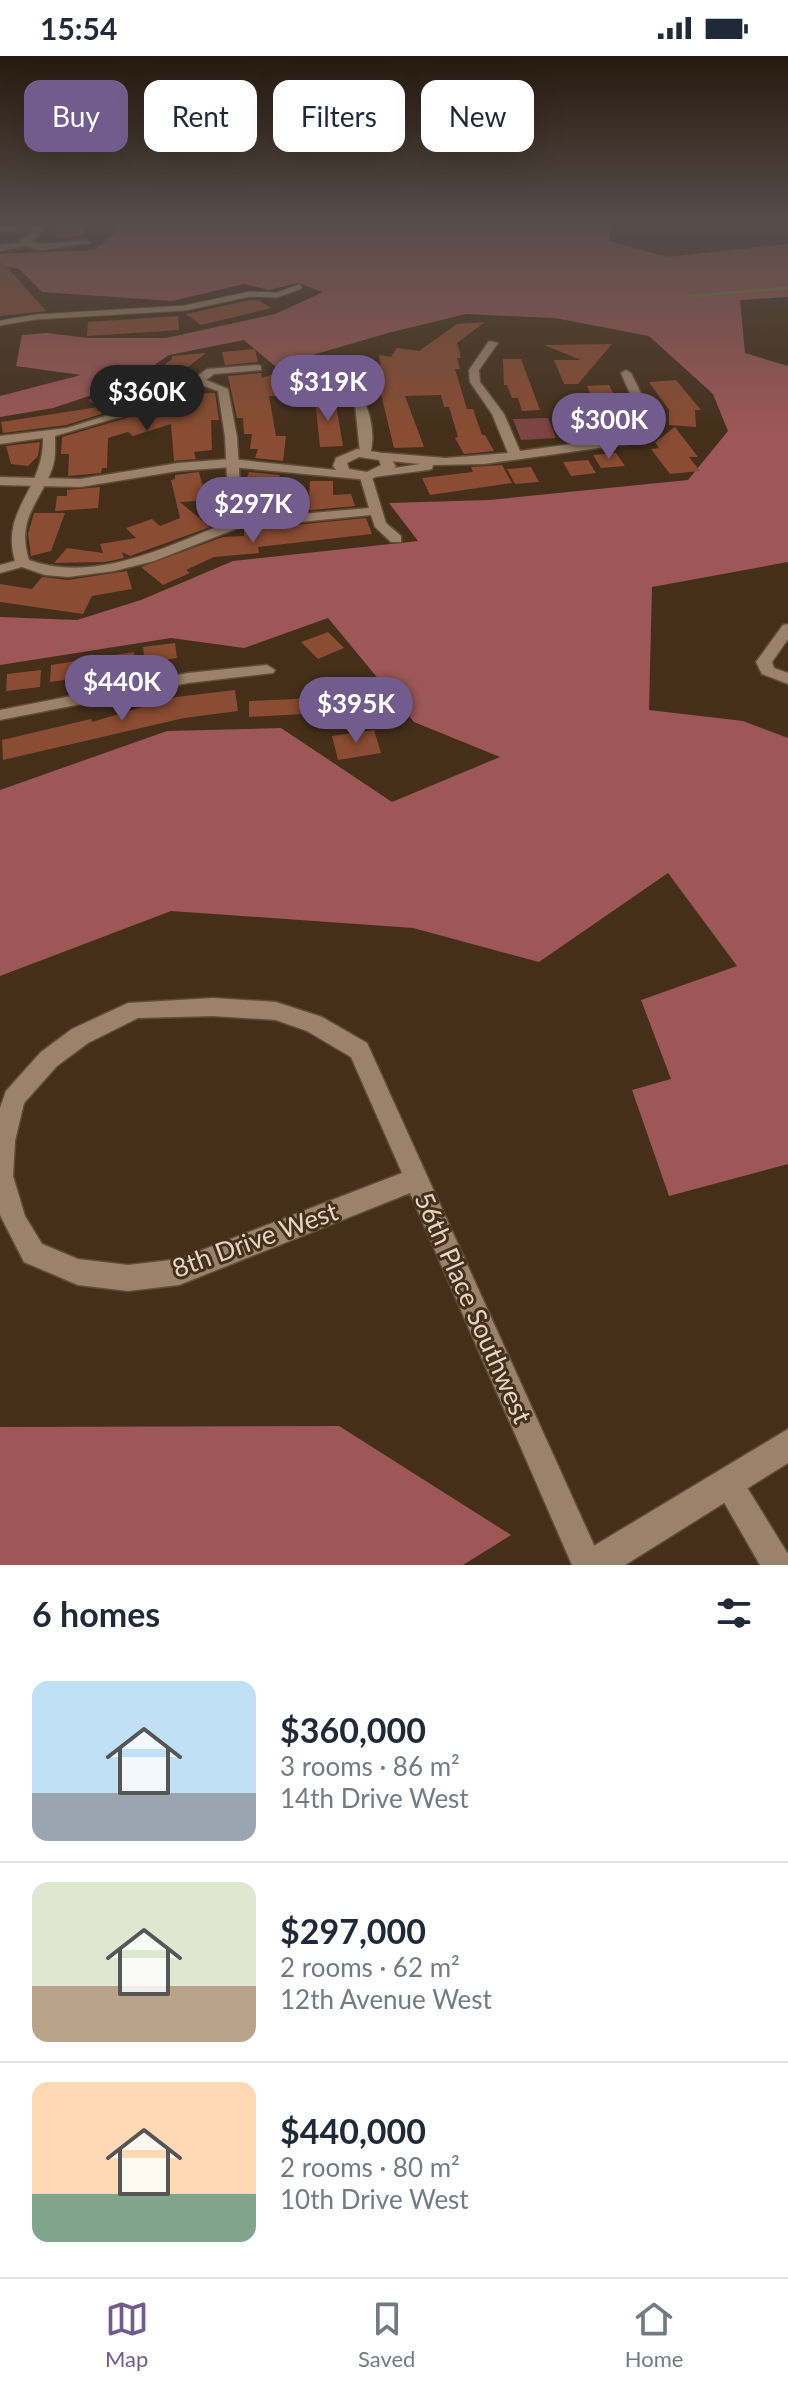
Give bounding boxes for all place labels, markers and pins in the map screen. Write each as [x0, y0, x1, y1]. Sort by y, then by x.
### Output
pin: $319K [272, 355, 384, 423]
pin: $360K [91, 365, 203, 433]
pin: $300K [553, 393, 665, 461]
pin: $297K [197, 477, 309, 545]
pin: $440K [66, 655, 178, 723]
pin: $395K [300, 677, 412, 745]

